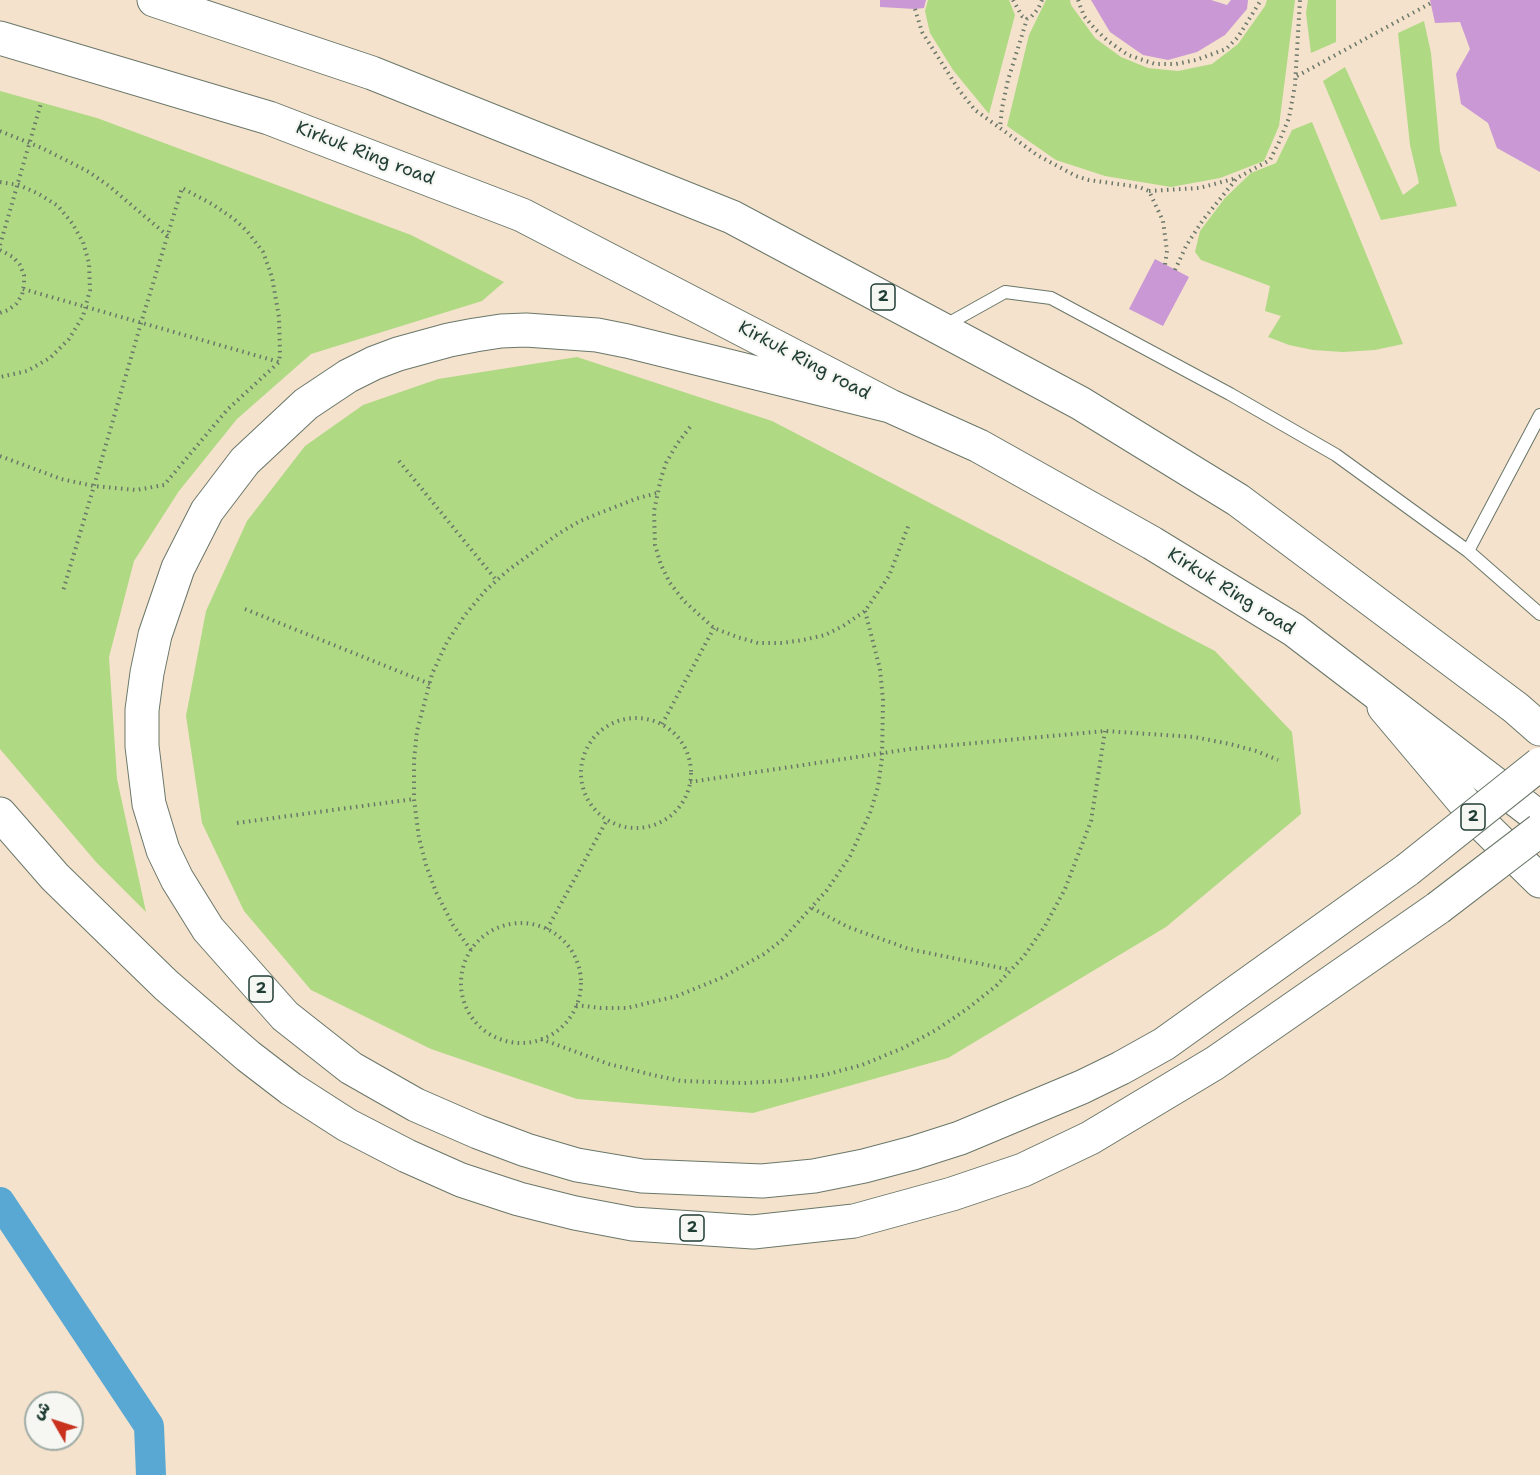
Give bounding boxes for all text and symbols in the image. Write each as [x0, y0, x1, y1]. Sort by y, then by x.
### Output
street label: Kirkuk Ring road [293, 118, 437, 190]
road number: 2 [871, 284, 895, 310]
street label: Kirkuk Ring road [734, 317, 874, 405]
street label: Kirkuk Ring road [1163, 544, 1299, 640]
road number: 2 [1461, 804, 1485, 830]
road number: 2 [249, 976, 273, 1002]
road number: 2 [680, 1215, 704, 1241]
north arrow [24, 1391, 84, 1451]
text: ش [27, 1397, 55, 1424]

